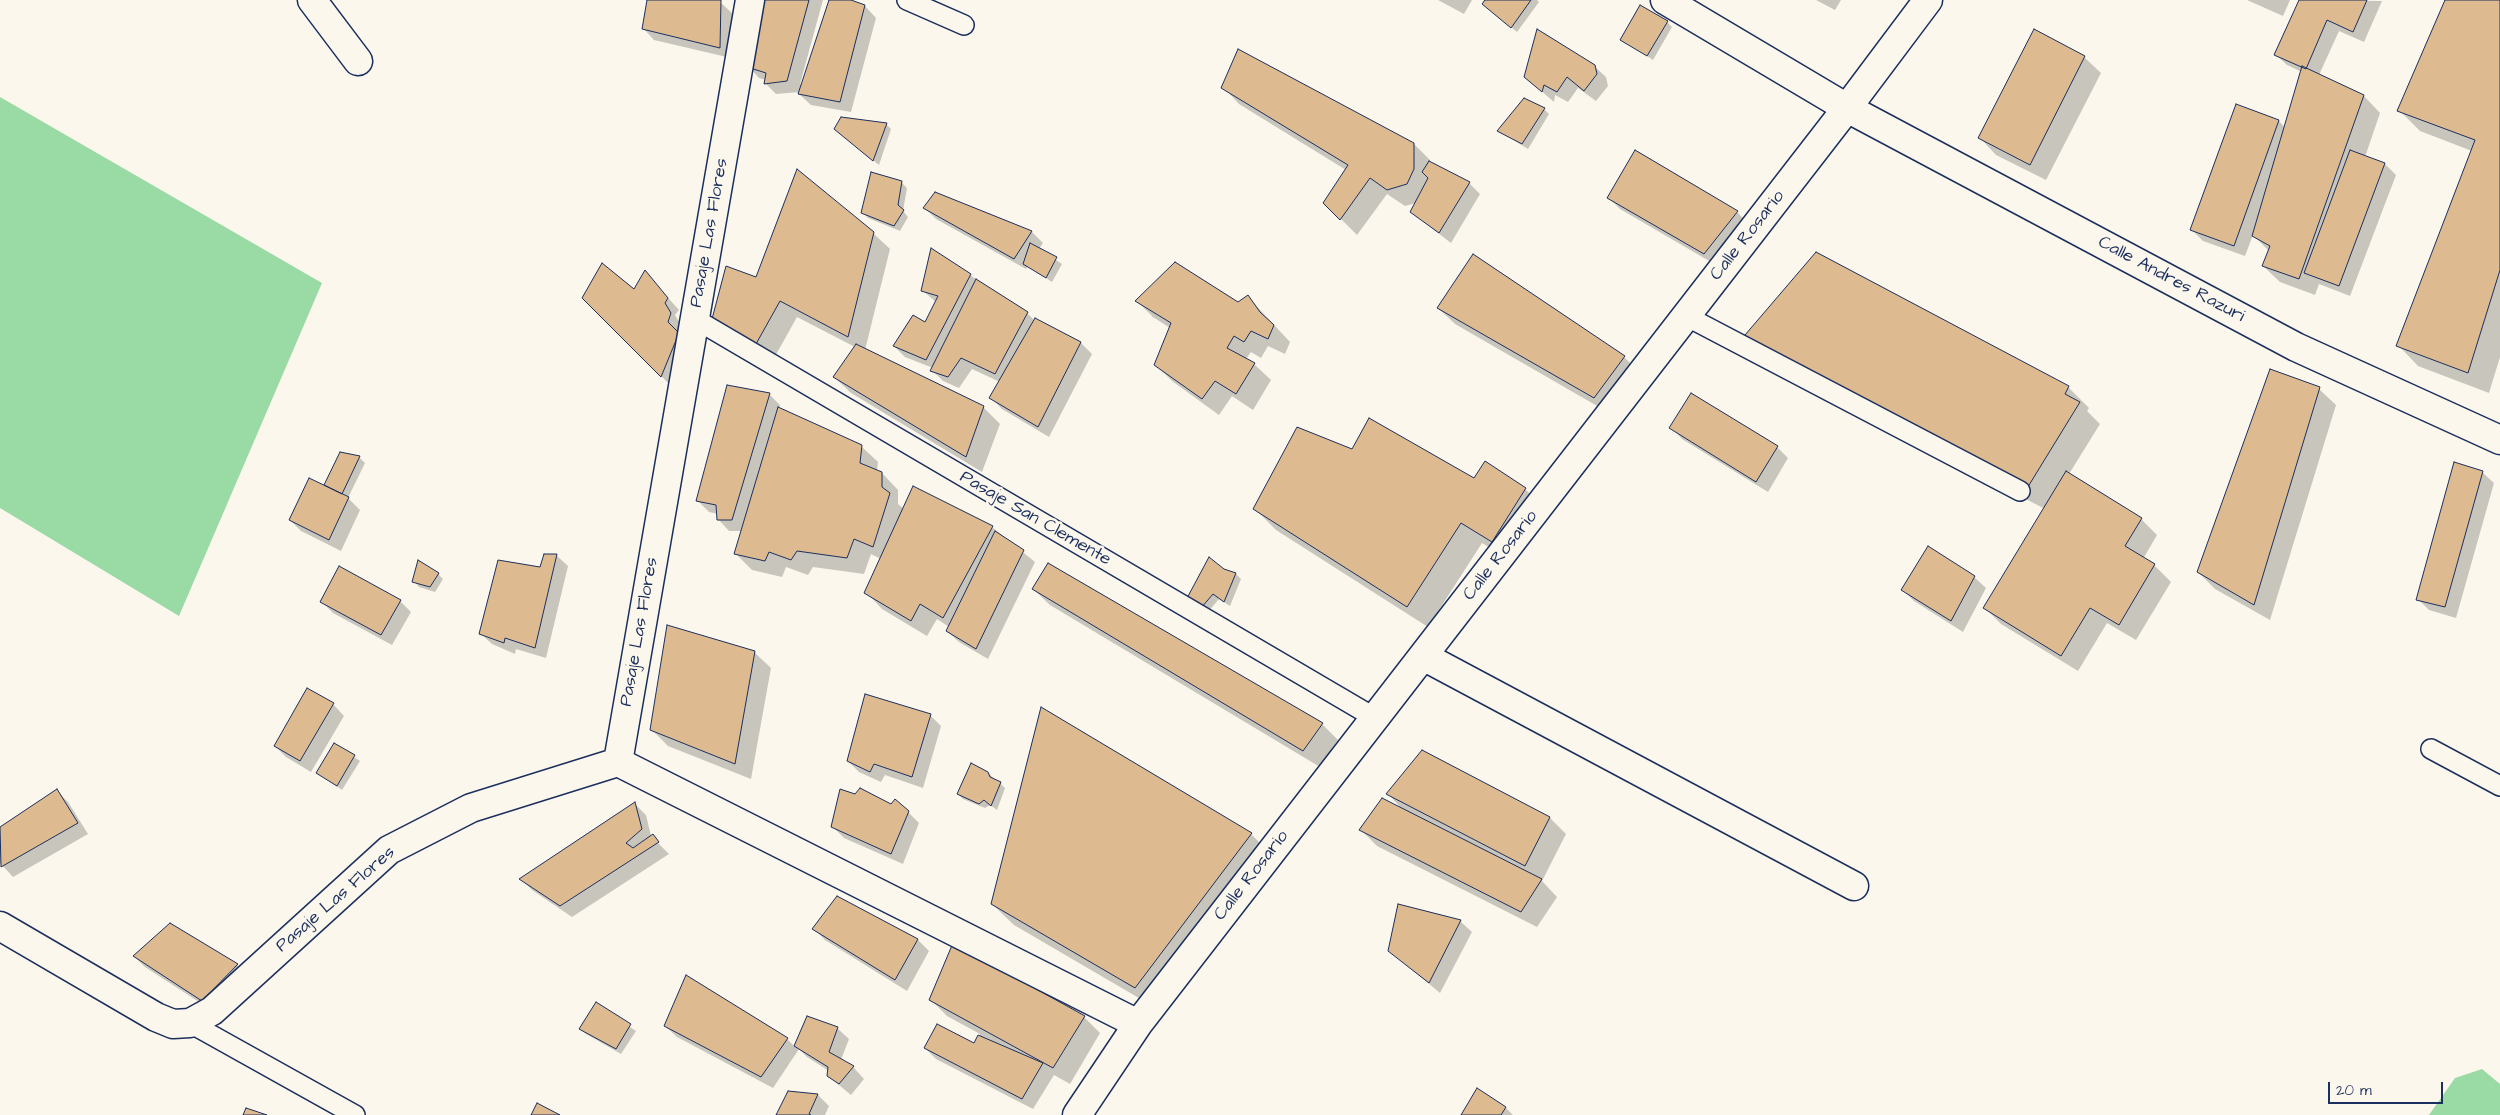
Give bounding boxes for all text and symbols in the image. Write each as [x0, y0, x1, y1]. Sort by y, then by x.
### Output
street label: Pasaje Las Flores [686, 157, 734, 309]
street label: Calle Rosario [1706, 187, 1790, 285]
street label: Calle Andres Razuri [2094, 232, 2248, 328]
street label: Pasaje San Clemente [956, 467, 1114, 571]
street label: Calle Rosario [1459, 507, 1543, 605]
street label: Pasaje Las Flores [616, 556, 664, 708]
street label: Calle Rosario [1210, 827, 1294, 925]
street label: Pasaje Las Flores [272, 842, 400, 958]
scale bar [2330, 1072, 2445, 1104]
text: 20 m [2336, 1080, 2372, 1101]

